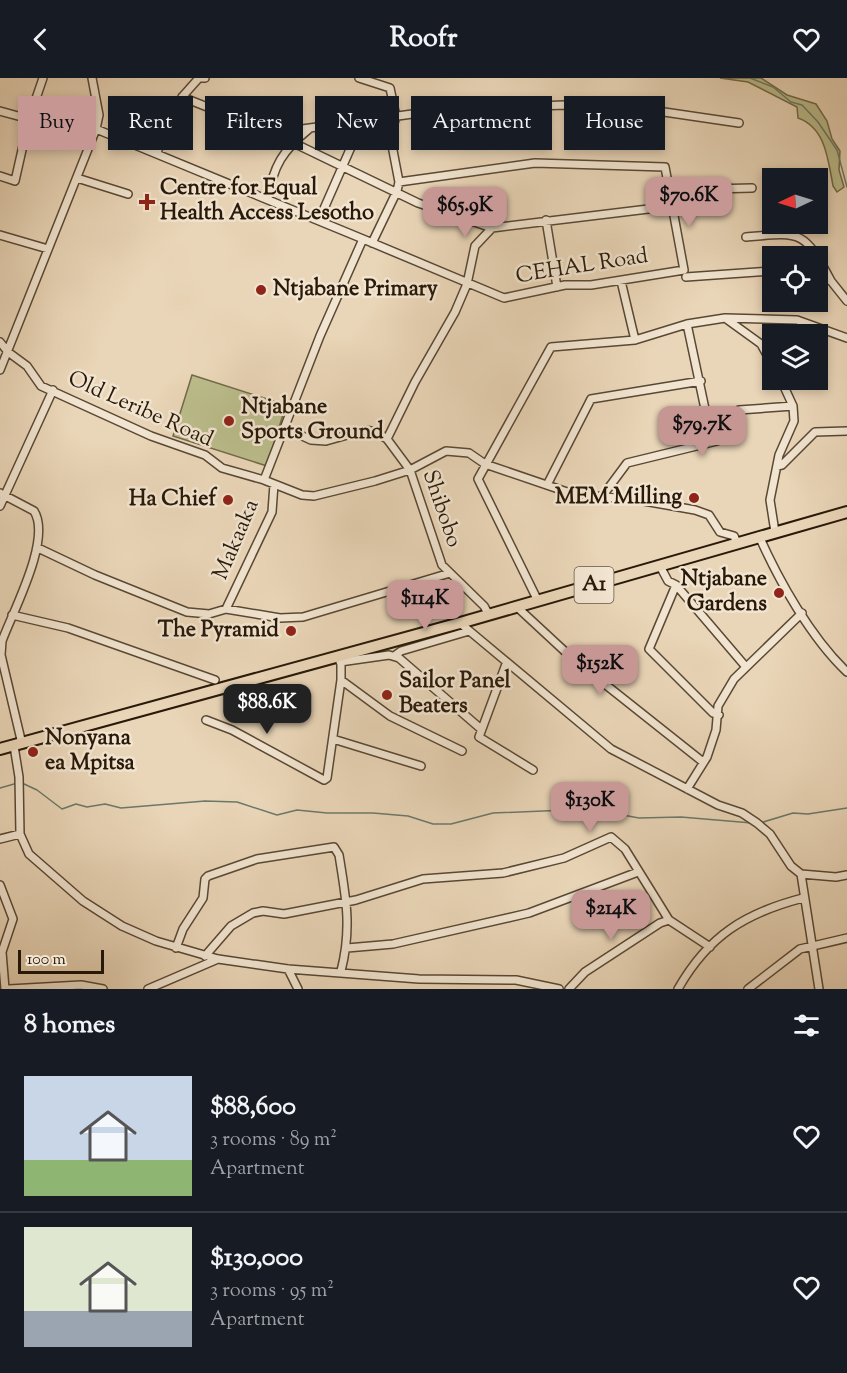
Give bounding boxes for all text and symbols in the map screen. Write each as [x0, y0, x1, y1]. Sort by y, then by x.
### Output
text: Roofr [390, 20, 457, 59]
icon: back [24, 23, 57, 56]
icon: heart [790, 23, 823, 56]
chip: Buy [18, 96, 96, 150]
chip: Rent [108, 96, 193, 150]
chip: Filters [205, 96, 303, 150]
chip: New [315, 96, 399, 150]
chip: Apartment [411, 96, 552, 150]
chip: House [564, 96, 665, 150]
north arrow [762, 168, 828, 234]
map controls [762, 168, 828, 390]
place label: Centre for Equal Health Access Lesotho [160, 173, 374, 230]
pin: $70.6K [640, 177, 738, 228]
text: $70.6K [659, 182, 719, 211]
pin: $65.9K [416, 187, 514, 238]
text: $65.9K [437, 192, 493, 221]
marker: Centre for Equal Health Access Lesotho [138, 193, 156, 211]
street label: CEHAL Road [513, 241, 651, 293]
button: locate [762, 246, 828, 312]
place label: Ntjabane Primary [273, 274, 438, 306]
marker: Ntjabane Primary [254, 283, 268, 297]
button: layers [762, 324, 828, 390]
street label: Old Leribe Road [62, 364, 218, 456]
place label: Ntjabane Sports Ground [241, 392, 384, 449]
pin: $79.7K [653, 406, 751, 457]
text: $79.7K [672, 411, 732, 440]
marker: Ntjabane Sports Ground [222, 414, 236, 428]
street label: Shibobo [413, 466, 469, 552]
place label: MEM Milling [555, 482, 682, 514]
place label: Ha Chief [129, 484, 217, 516]
marker: MEM Milling [687, 491, 701, 505]
marker: Ha Chief [221, 493, 235, 507]
street label: Makaaka [206, 495, 268, 585]
place label: Ntjabane Gardens [681, 564, 767, 621]
road number: A1 [574, 567, 614, 603]
pin: $114K [383, 580, 467, 631]
text: $114K [401, 585, 449, 614]
marker: Ntjabane Gardens [772, 586, 786, 600]
place label: The Pyramid [158, 615, 280, 647]
marker: The Pyramid [284, 624, 298, 638]
pin: $152K [558, 645, 642, 696]
text: $152K [576, 650, 624, 679]
place label: Sailor Panel Beaters [399, 666, 512, 723]
pin: $88.6K [218, 684, 316, 735]
marker: Sailor Panel Beaters [380, 688, 394, 702]
text: $88.6K [237, 689, 297, 718]
place label: Nonyana ea Mpitsa [45, 723, 136, 780]
marker: Nonyana ea Mpitsa [26, 745, 40, 759]
pin: $130K [548, 782, 632, 833]
text: $130K [565, 787, 615, 816]
pin: $214K [569, 890, 653, 941]
text: $214K [585, 895, 637, 924]
scale bar [18, 947, 104, 974]
text: 100 m [27, 949, 66, 972]
text: 8 homes [24, 1007, 115, 1044]
icon: filters [790, 1009, 823, 1042]
text: $88,600 [210, 1089, 296, 1126]
icon: home [72, 1100, 144, 1172]
icon: heart [790, 1120, 823, 1153]
text: 3 rooms · 89 m² [210, 1126, 337, 1155]
text: Apartment [210, 1155, 305, 1184]
text: $130,000 [210, 1240, 303, 1277]
icon: home [72, 1251, 144, 1323]
icon: heart [790, 1271, 823, 1304]
text: 3 rooms · 95 m² [210, 1277, 334, 1306]
text: Apartment [210, 1306, 305, 1335]

